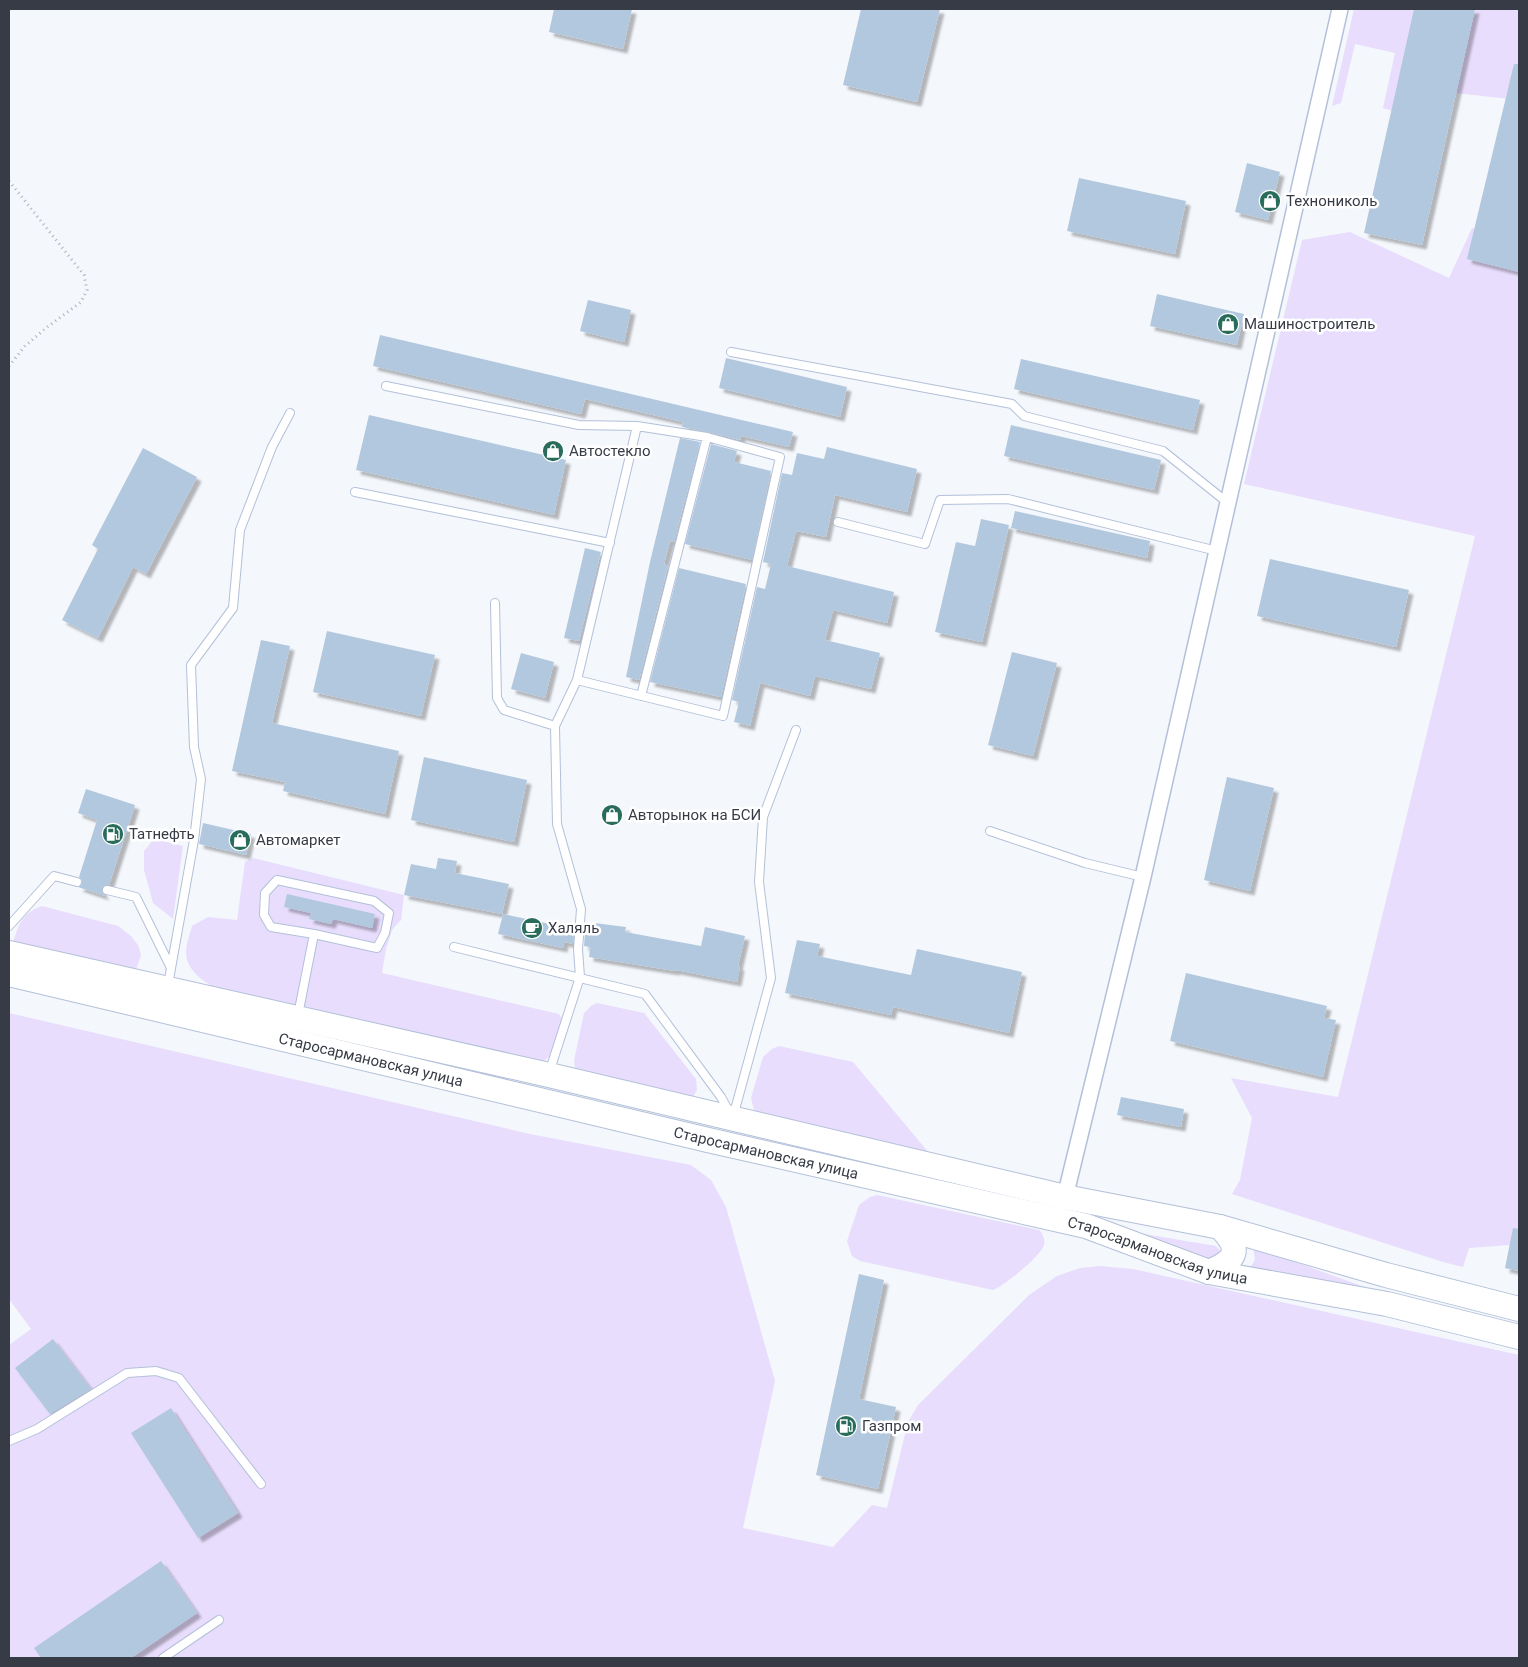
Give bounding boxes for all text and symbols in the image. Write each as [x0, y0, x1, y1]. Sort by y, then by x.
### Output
shop icon: Технониколь [1258, 189, 1282, 213]
place label: Технониколь [1286, 192, 1377, 210]
shop icon: Машиностроитель [1216, 312, 1240, 336]
place label: Машиностроитель [1244, 315, 1375, 333]
shop icon: Автостекло [541, 439, 565, 463]
place label: Автостекло [569, 442, 651, 460]
shop icon: Авторынок на БСИ [600, 803, 624, 827]
place label: Авторынок на БСИ [628, 806, 761, 824]
fuel station icon: Татнефть [101, 822, 125, 846]
place label: Татнефть [129, 825, 195, 843]
shop icon: Автомаркет [228, 828, 252, 852]
place label: Автомаркет [256, 831, 341, 849]
cafe icon: Халяль [520, 916, 544, 940]
place label: Халяль [548, 919, 599, 937]
street label: Старосармановская улица [277, 1029, 465, 1091]
street label: Старосармановская улица [672, 1123, 860, 1183]
street label: Старосармановская улица [1066, 1213, 1249, 1288]
fuel station icon: Газпром [834, 1414, 858, 1438]
place label: Газпром [862, 1417, 921, 1435]

